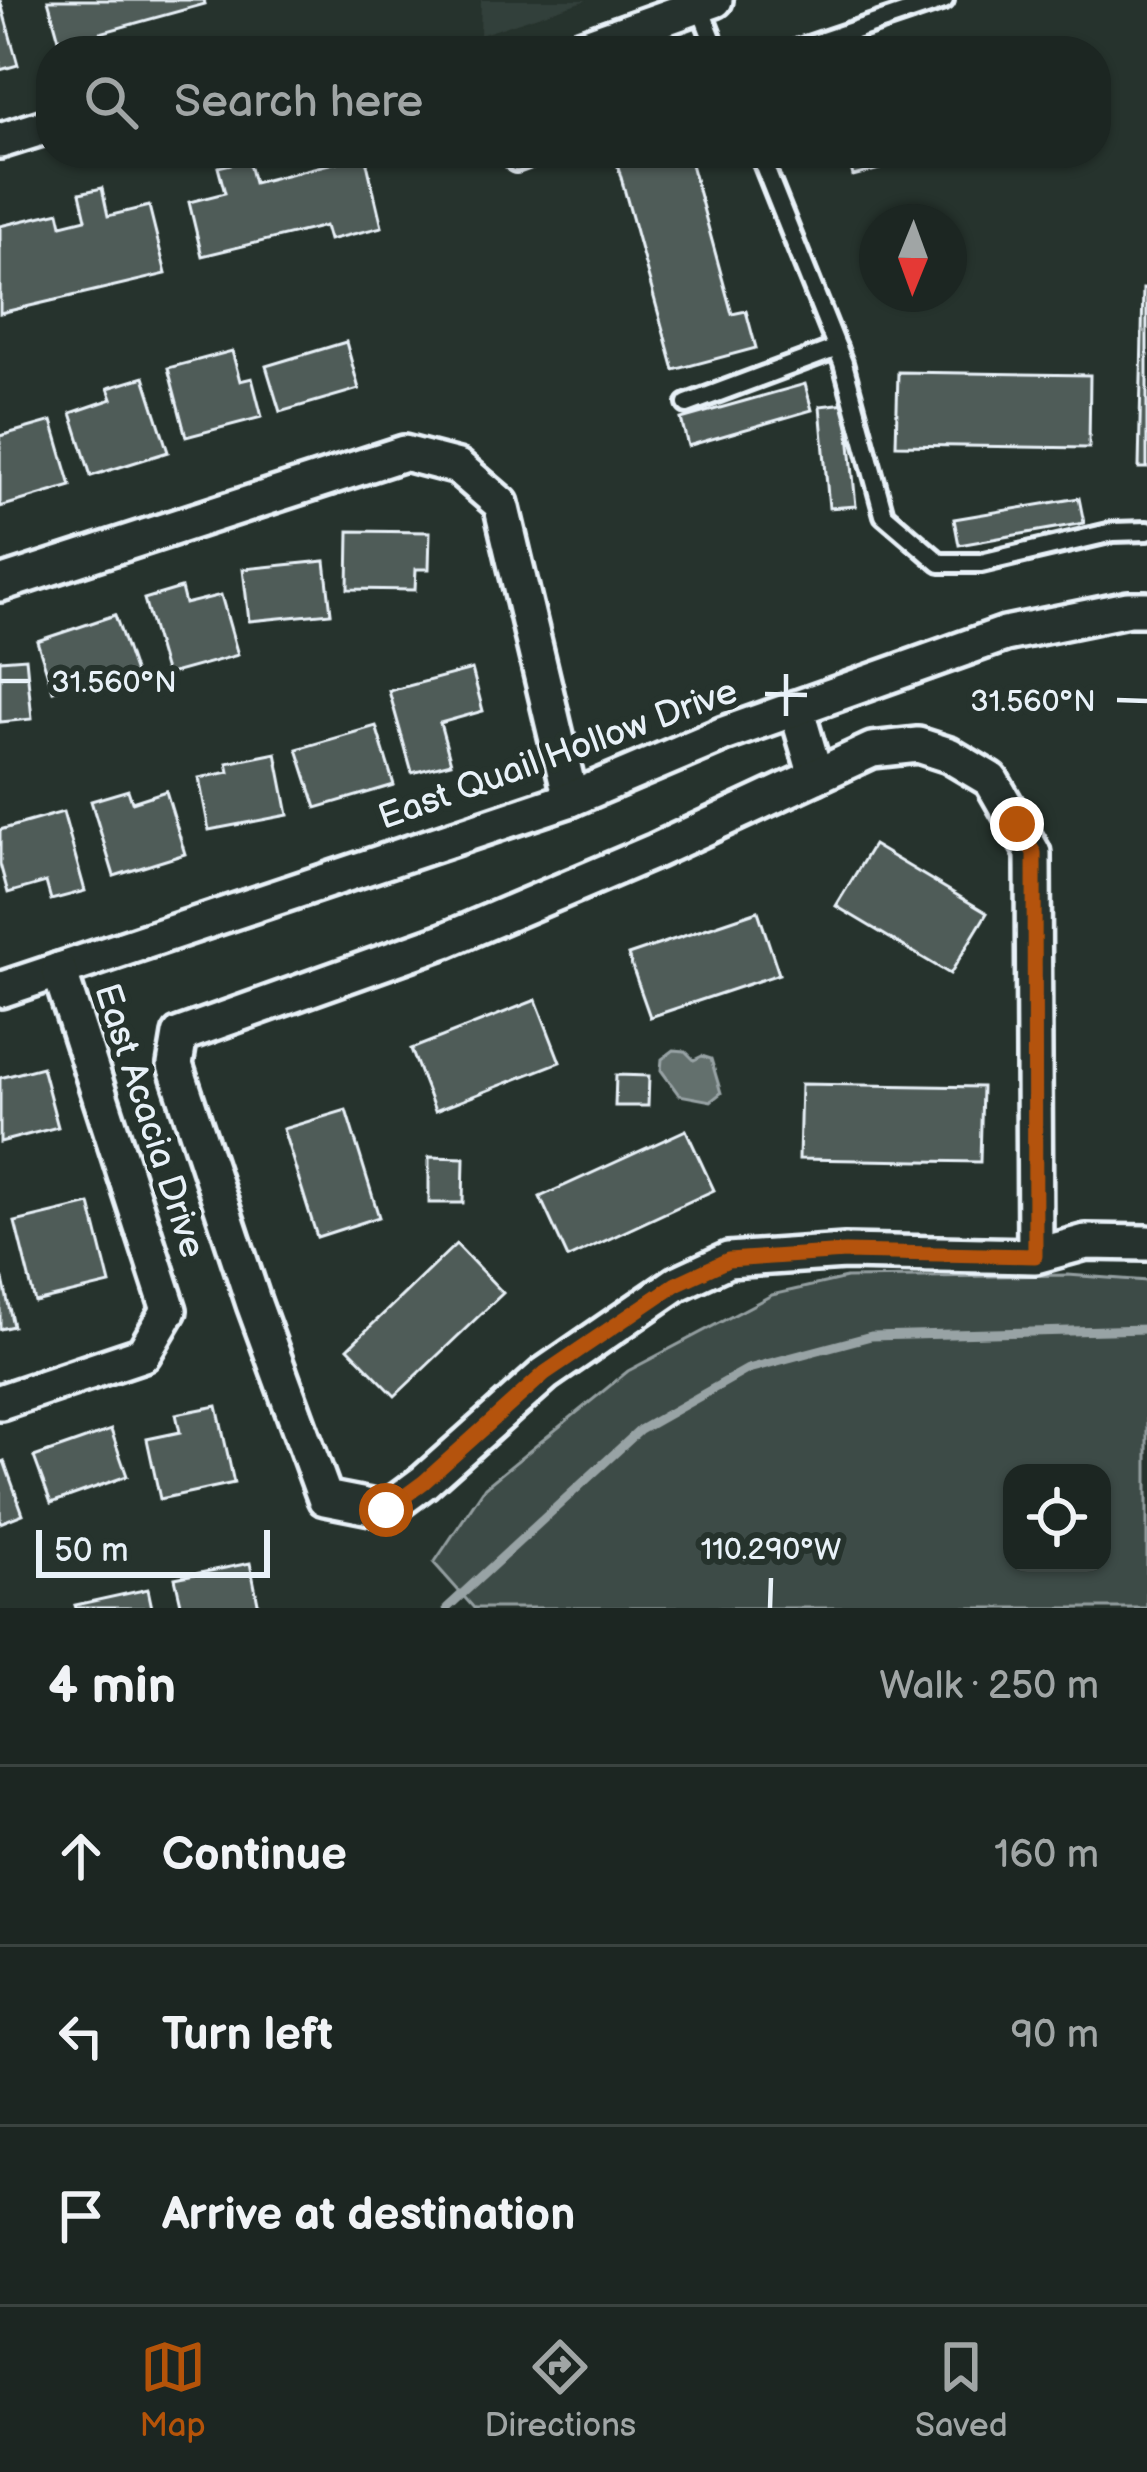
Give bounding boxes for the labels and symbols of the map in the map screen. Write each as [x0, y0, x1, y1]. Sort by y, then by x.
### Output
north arrow [859, 204, 967, 312]
text: 31.560°N [51, 665, 177, 701]
street label: East Quail Hollow Drive [373, 670, 743, 840]
text: 31.560°N [970, 684, 1096, 720]
route end [990, 797, 1044, 851]
street label: East Acacia Drive [84, 978, 214, 1264]
route start [359, 1483, 413, 1537]
scale bar [36, 1524, 270, 1577]
text: 110.290°W [701, 1532, 841, 1568]

